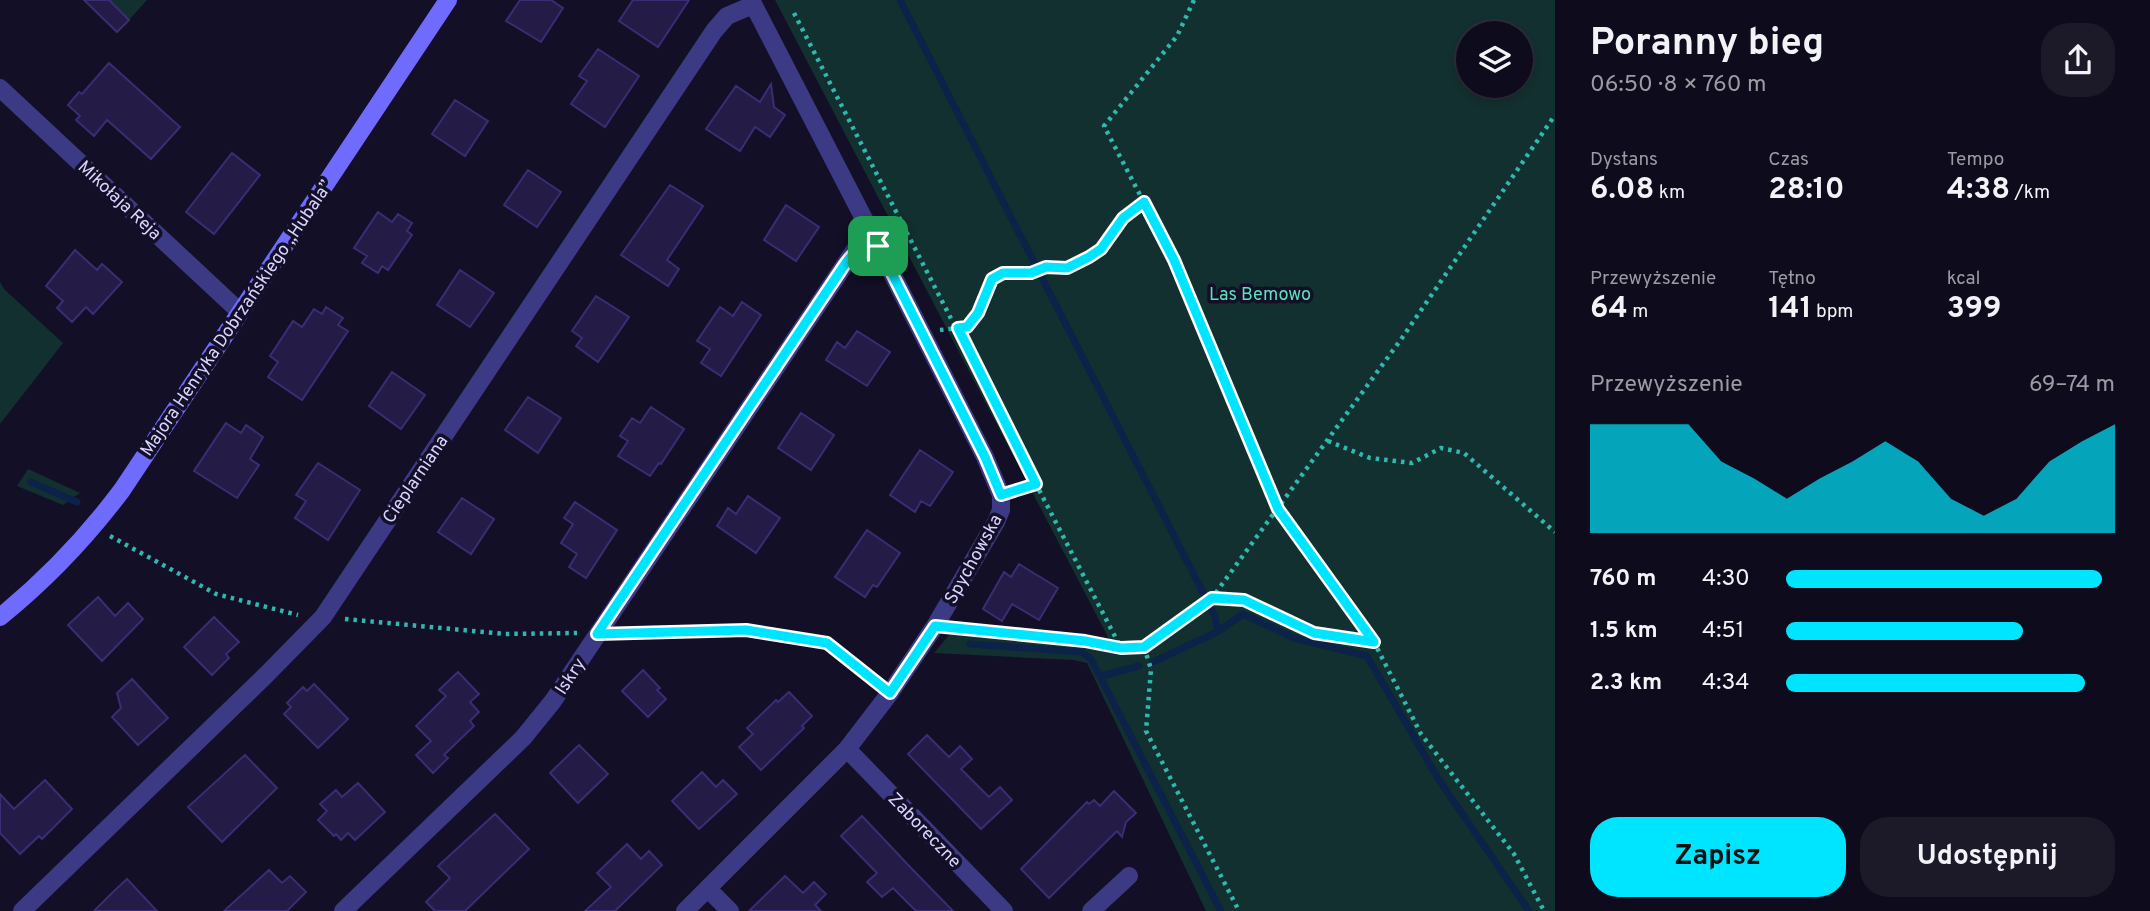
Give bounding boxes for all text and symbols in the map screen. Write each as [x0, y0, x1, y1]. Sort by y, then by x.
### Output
text: Poranny bieg [1590, 20, 1824, 69]
map controls [1456, 21, 1533, 98]
button: layers [1456, 21, 1533, 98]
button: share [2041, 23, 2115, 97]
text: 06:50 · 8 × 760 m [1590, 71, 1767, 100]
text: Dystans [1590, 148, 1658, 172]
text: Czas [1768, 148, 1809, 172]
text: Tempo [1947, 148, 2004, 172]
street label: Mikołaja Reja [72, 156, 166, 246]
text: 6.08 [1590, 172, 1654, 209]
text: 28:10 [1768, 172, 1845, 209]
text: 4:38 [1947, 172, 2010, 209]
street label: Majora Henryka Dobrzańskiego „Hubala” [136, 176, 339, 461]
text: km [1654, 181, 1685, 205]
text: /km [2010, 181, 2050, 205]
pin [848, 216, 908, 276]
icon: arrive [859, 227, 897, 265]
text: Przewyższenie [1590, 267, 1716, 291]
text: Tętno [1768, 267, 1816, 291]
text: kcal [1947, 267, 1980, 291]
park label: Las Bemowo [1209, 284, 1311, 307]
text: 64 [1590, 291, 1628, 328]
text: 141 [1768, 291, 1812, 328]
text: 399 [1947, 291, 2001, 328]
text: m [1628, 300, 1648, 324]
text: bpm [1812, 300, 1853, 324]
text: Przewyższenie [1590, 371, 1743, 400]
text: 69–74 m [2029, 371, 2115, 400]
street label: Cieplarniana [378, 431, 454, 528]
street label: Spychowska [940, 511, 1008, 609]
text: 760 m [1590, 565, 1656, 594]
text: 4:30 [1702, 565, 1750, 594]
text: 1.5 km [1590, 617, 1658, 646]
text: 4:51 [1702, 617, 1744, 646]
street label: Iskry [551, 654, 592, 700]
text: 2.3 km [1590, 669, 1662, 698]
text: 4:34 [1702, 669, 1750, 698]
street label: Zaboreczne [882, 788, 966, 874]
button: Zapisz [1590, 817, 1846, 897]
button: Udostępnij [1860, 817, 2115, 897]

